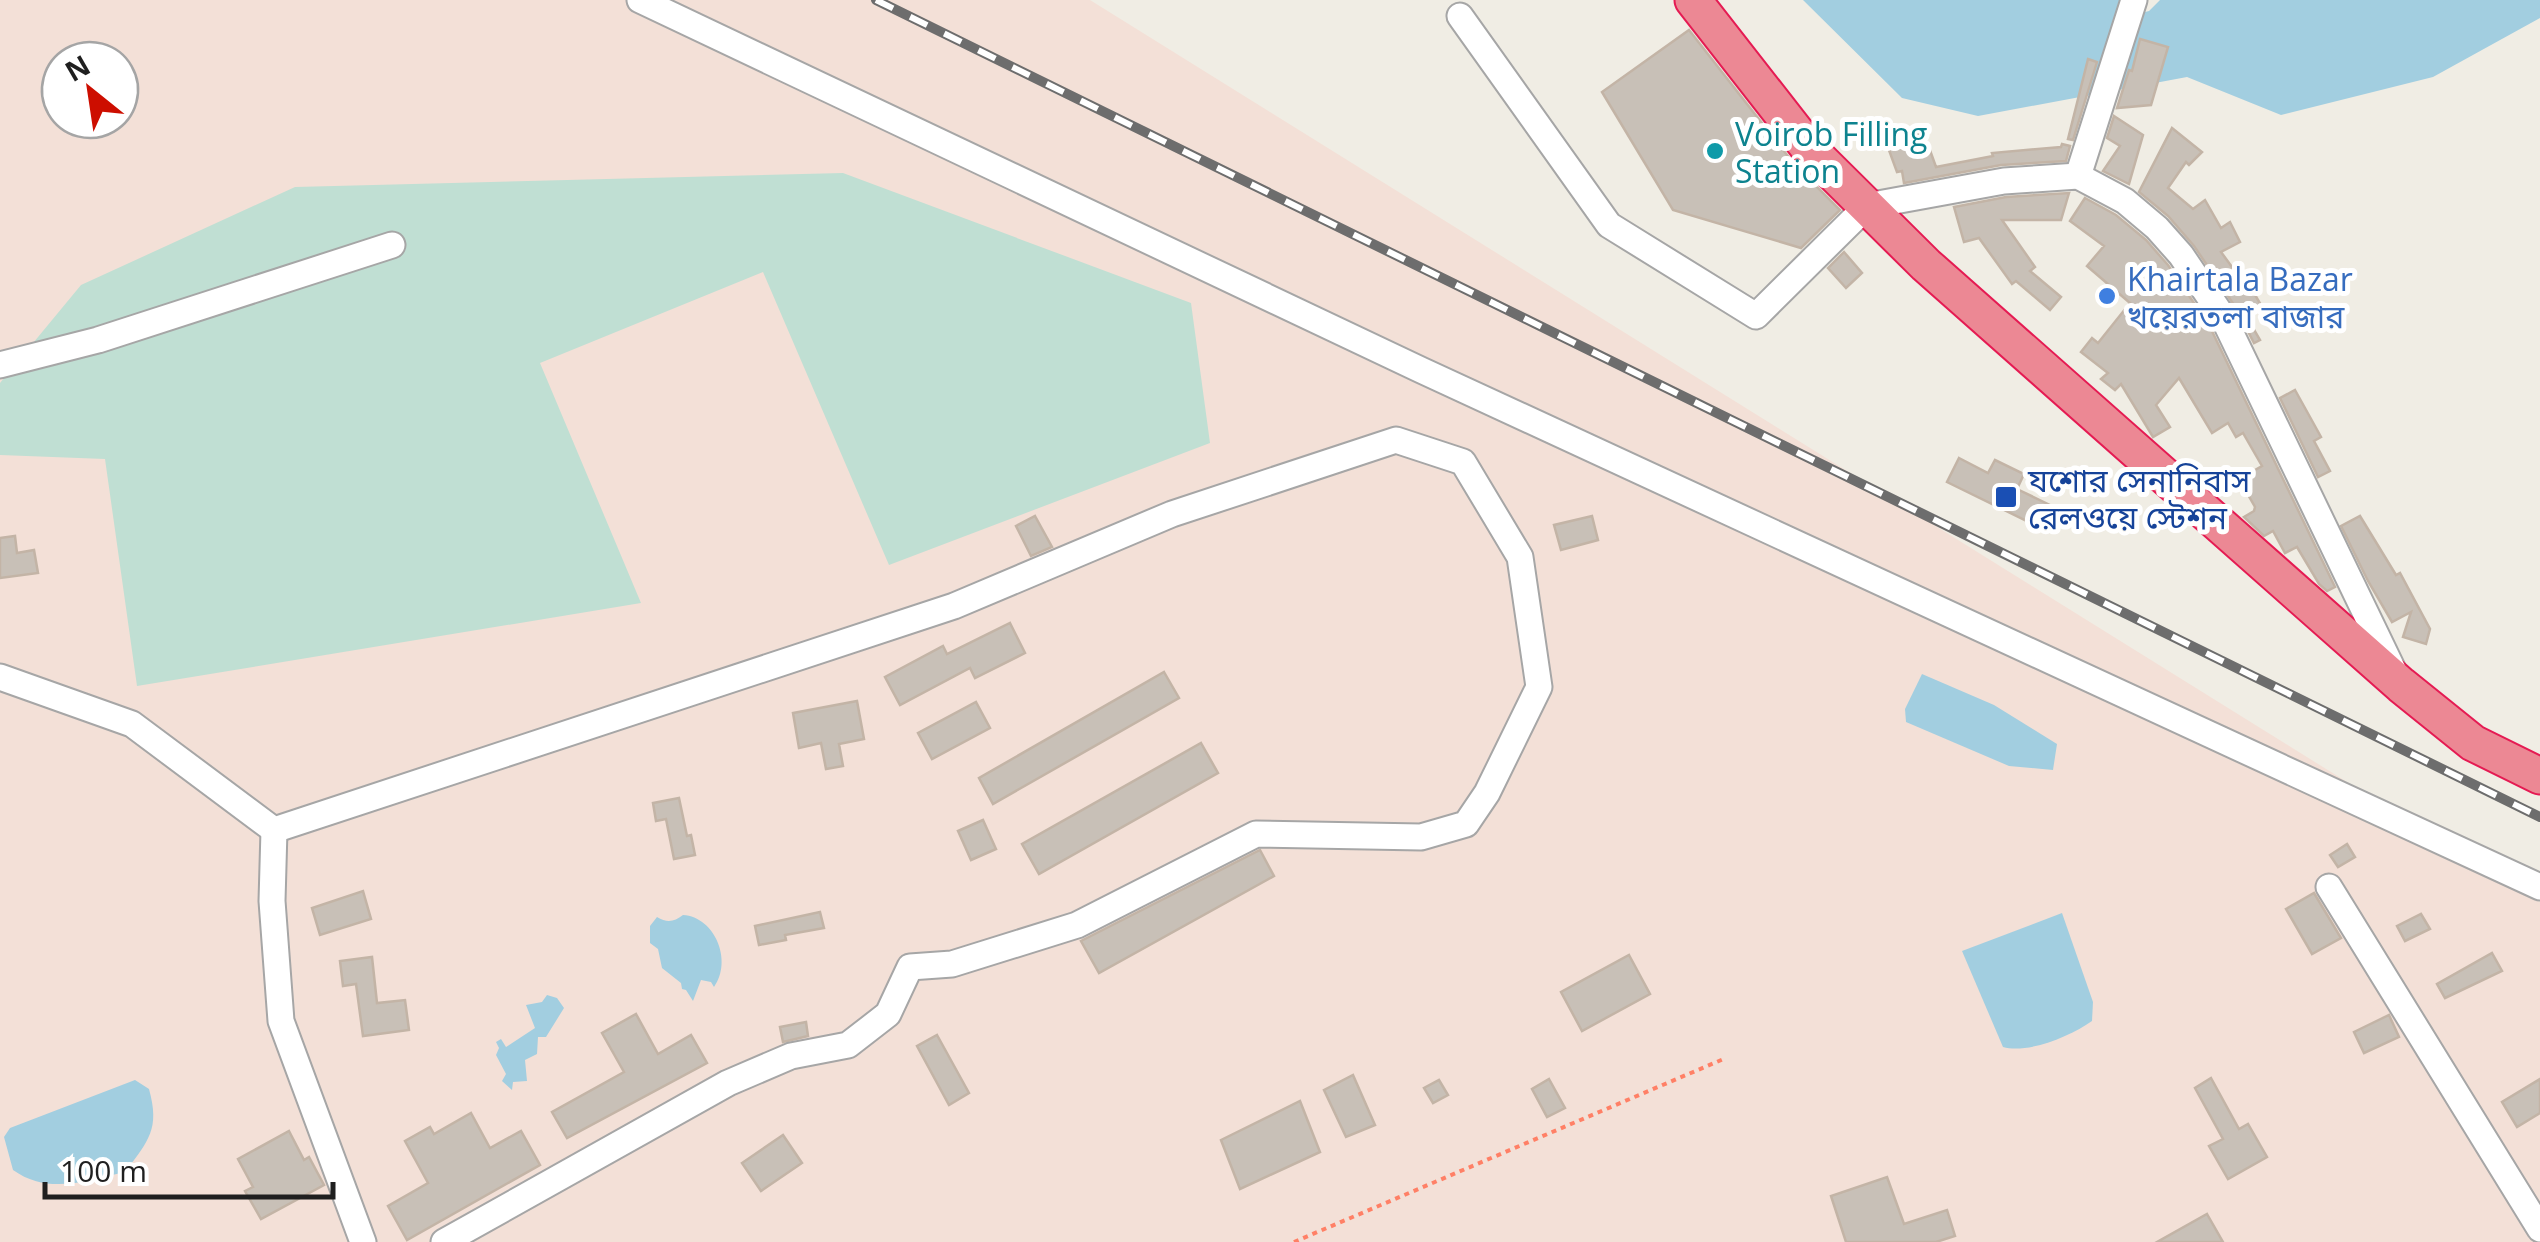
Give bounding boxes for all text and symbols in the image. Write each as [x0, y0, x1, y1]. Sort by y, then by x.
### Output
north arrow [40, 40, 140, 140]
text: N [58, 45, 96, 90]
place label: Voirob Filling Station [1735, 112, 1927, 192]
marker: Voirob Filling Station [1704, 140, 1726, 162]
place label: Khairtala Bazar খয়েরতলা বাজার [2127, 257, 2353, 337]
marker: Khairtala Bazar খয়েরতলা বাজার [2096, 285, 2118, 307]
place label: যশোর সেনানিবাস রেলওয়ে স্টেশন [2027, 458, 2252, 538]
marker: যশোর সেনানিবাস রেলওয়ে স্টেশন [1993, 484, 2019, 510]
scale bar [45, 1137, 332, 1199]
text: 100 m [60, 1150, 147, 1191]

